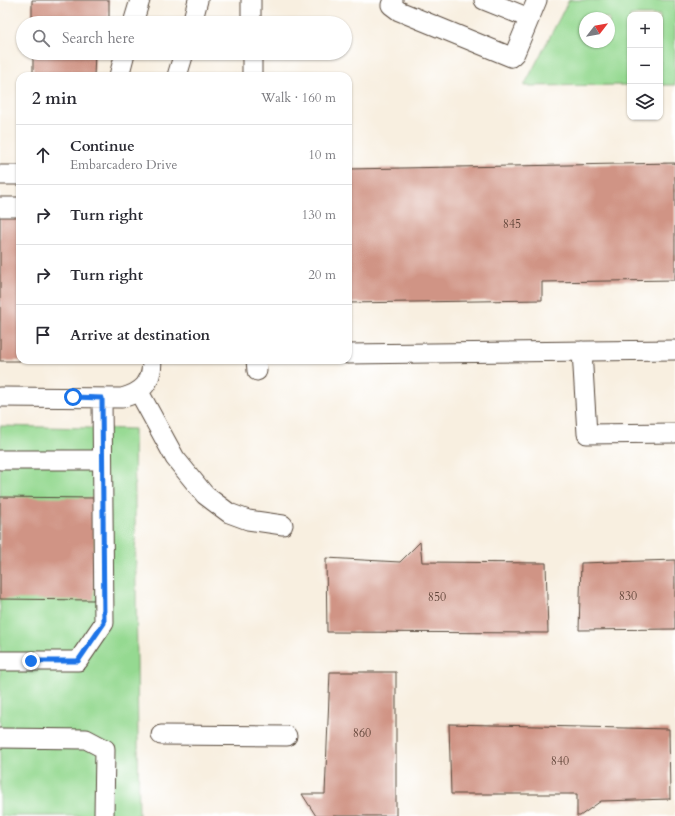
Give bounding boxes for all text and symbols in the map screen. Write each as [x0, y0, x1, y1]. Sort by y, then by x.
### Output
north arrow [579, 12, 615, 48]
map controls [627, 12, 663, 120]
button: + [627, 12, 663, 48]
search box [16, 16, 352, 60]
icon: search [30, 27, 52, 49]
text: Search here [62, 28, 135, 48]
button: − [627, 48, 663, 84]
button: layers [627, 84, 663, 120]
text: 2 min [32, 87, 77, 110]
text: Walk · 160 m [261, 89, 336, 107]
text: Continue [70, 136, 135, 156]
icon: ahead [32, 144, 54, 166]
text: 10 m [308, 146, 336, 164]
text: Embarcadero Drive [70, 156, 177, 174]
icon: right [32, 204, 54, 226]
text: Turn right [70, 205, 143, 225]
text: 130 m [302, 206, 336, 224]
house number: 845 [503, 216, 521, 232]
icon: right [32, 264, 54, 286]
text: Turn right [70, 265, 143, 285]
text: 20 m [308, 266, 336, 284]
icon: arrive [32, 324, 54, 346]
text: Arrive at destination [70, 325, 210, 345]
route start [64, 388, 82, 406]
house number: 830 [619, 588, 637, 604]
house number: 850 [428, 589, 446, 605]
route end [22, 652, 40, 670]
house number: 860 [353, 725, 371, 741]
house number: 840 [551, 753, 569, 769]

